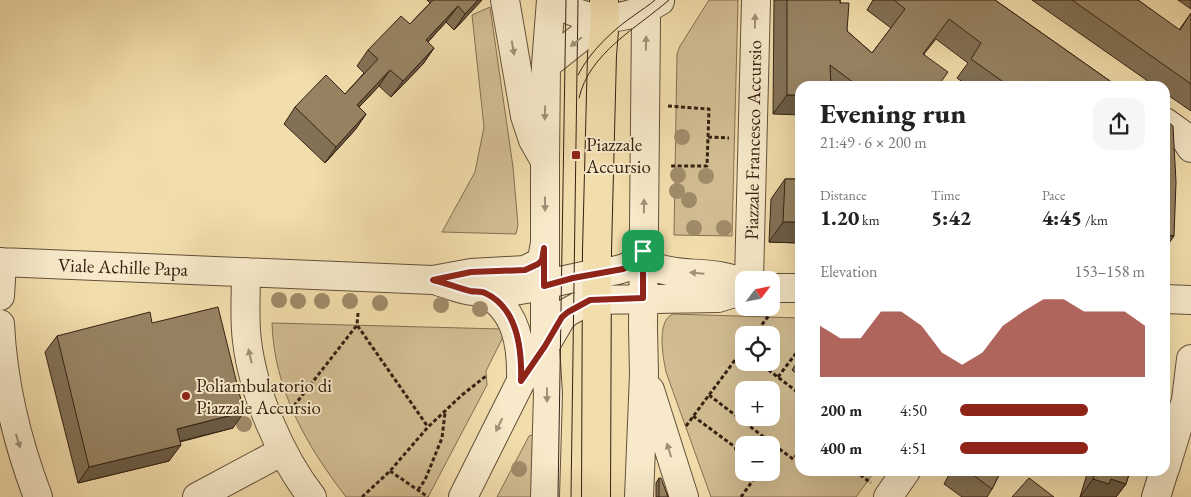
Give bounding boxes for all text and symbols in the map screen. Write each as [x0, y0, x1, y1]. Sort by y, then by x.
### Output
one-way arrow [751, 13, 759, 29]
one-way arrow [642, 35, 650, 51]
one-way arrow [570, 36, 583, 47]
one-way arrow [509, 40, 517, 56]
street label: Piazzale Francesco Accursio [739, 40, 767, 240]
text: Evening run [820, 95, 966, 131]
button: share [1093, 98, 1145, 150]
one-way arrow [541, 105, 549, 121]
place label: Piazzale Accursio [585, 132, 651, 179]
text: 21:49 · 6 × 200 m [820, 132, 927, 153]
marker: Piazzale Accursio [570, 149, 582, 161]
text: Distance [820, 186, 867, 204]
text: Time [931, 186, 960, 204]
text: Pace [1042, 186, 1066, 204]
one-way arrow [541, 197, 549, 213]
one-way arrow [640, 198, 648, 214]
text: 1.20 [820, 204, 859, 231]
text: 5:42 [931, 204, 971, 231]
text: 4:45 [1042, 204, 1082, 231]
text: km [859, 211, 880, 229]
text: /km [1082, 211, 1108, 229]
pin [622, 230, 664, 272]
icon: arrive [629, 237, 657, 265]
street label: Viale Achille Papa [57, 252, 189, 282]
text: Elevation [820, 261, 878, 282]
text: 153–158 m [1074, 261, 1145, 282]
one-way arrow [689, 269, 705, 277]
north arrow [735, 271, 780, 316]
map controls [735, 271, 780, 481]
button: locate [735, 326, 780, 371]
one-way arrow [246, 349, 254, 364]
place label: Poliambulatorio di Piazzale Accursio [196, 373, 332, 420]
button: + [735, 381, 780, 426]
one-way arrow [543, 387, 551, 403]
marker: Poliambulatorio di Piazzale Accursio [180, 390, 192, 402]
text: 200 m [820, 400, 862, 421]
text: 4:50 [900, 400, 927, 421]
one-way arrow [495, 418, 503, 432]
one-way arrow [15, 433, 23, 448]
button: − [735, 436, 780, 481]
text: 400 m [820, 438, 862, 459]
text: 4:51 [900, 438, 927, 459]
one-way arrow [665, 443, 672, 458]

